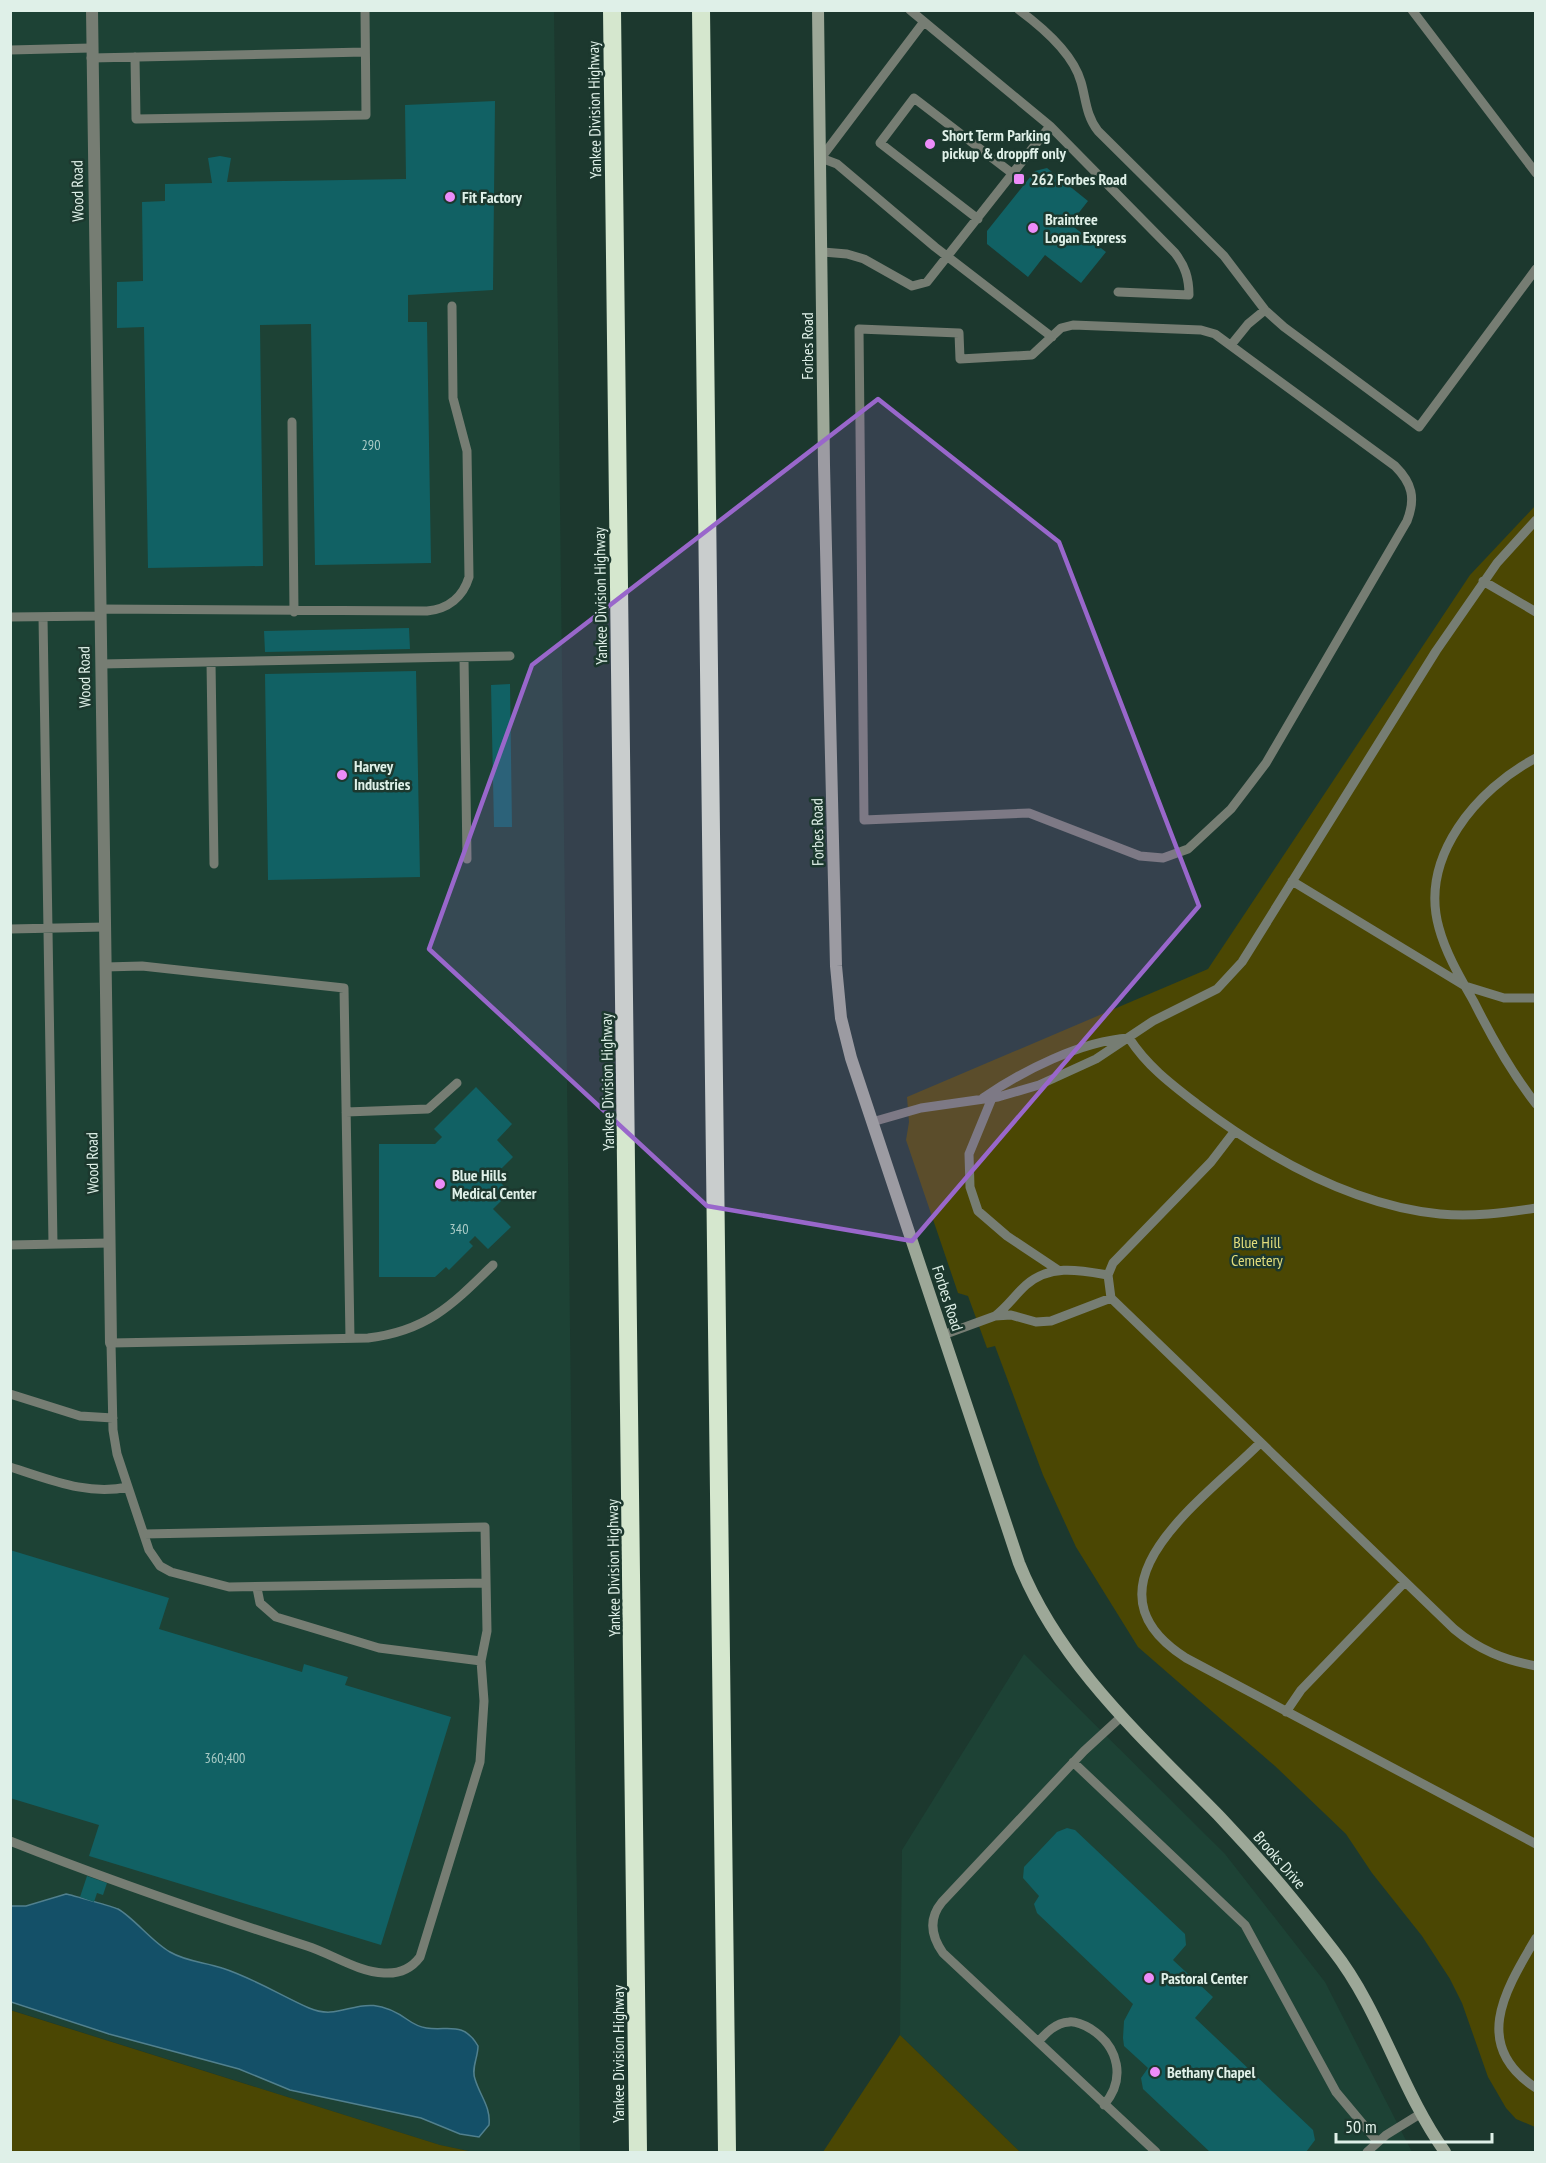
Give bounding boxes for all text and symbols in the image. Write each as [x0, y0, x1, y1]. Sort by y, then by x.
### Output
street label: Yankee Division Highway [583, 41, 605, 179]
place label: Short Term Parking pickup & droppff only [942, 125, 1067, 163]
marker: Short Term Parking pickup & droppff only [923, 137, 937, 151]
street label: Wood Road [66, 160, 88, 222]
place label: 262 Forbes Road [1031, 169, 1127, 189]
marker: 262 Forbes Road [1012, 172, 1026, 186]
place label: Fit Factory [462, 187, 523, 207]
marker: Fit Factory [443, 190, 457, 204]
place label: Braintree Logan Express [1045, 209, 1127, 247]
marker: Braintree Logan Express [1026, 221, 1040, 235]
street label: Forbes Road [797, 312, 817, 380]
house number: 290 [362, 436, 380, 454]
street label: Yankee Division Highway [589, 527, 611, 665]
street label: Wood Road [73, 646, 95, 708]
place label: Harvey Industries [354, 756, 411, 794]
marker: Harvey Industries [335, 768, 349, 782]
street label: Forbes Road [806, 798, 828, 866]
street label: Yankee Division Highway [596, 1013, 618, 1151]
street label: Wood Road [81, 1132, 103, 1194]
place label: Blue Hills Medical Center [452, 1165, 537, 1203]
marker: Blue Hills Medical Center [433, 1177, 447, 1191]
house number: 340 [450, 1220, 468, 1238]
park label: Blue Hill Cemetery [1231, 1232, 1283, 1270]
street label: Forbes Road [928, 1263, 968, 1333]
street label: Yankee Division Highway [602, 1499, 624, 1637]
house number: 360;400 [205, 1749, 245, 1767]
street label: Brooks Drive [1250, 1827, 1310, 1893]
place label: Pastoral Center [1161, 1968, 1248, 1988]
marker: Pastoral Center [1142, 1971, 1156, 1985]
street label: Yankee Division Highway [608, 1985, 628, 2123]
place label: Bethany Chapel [1167, 2062, 1255, 2082]
marker: Bethany Chapel [1148, 2065, 1162, 2079]
scale bar [1336, 2106, 1492, 2144]
text: 50 m [1345, 2115, 1377, 2138]

